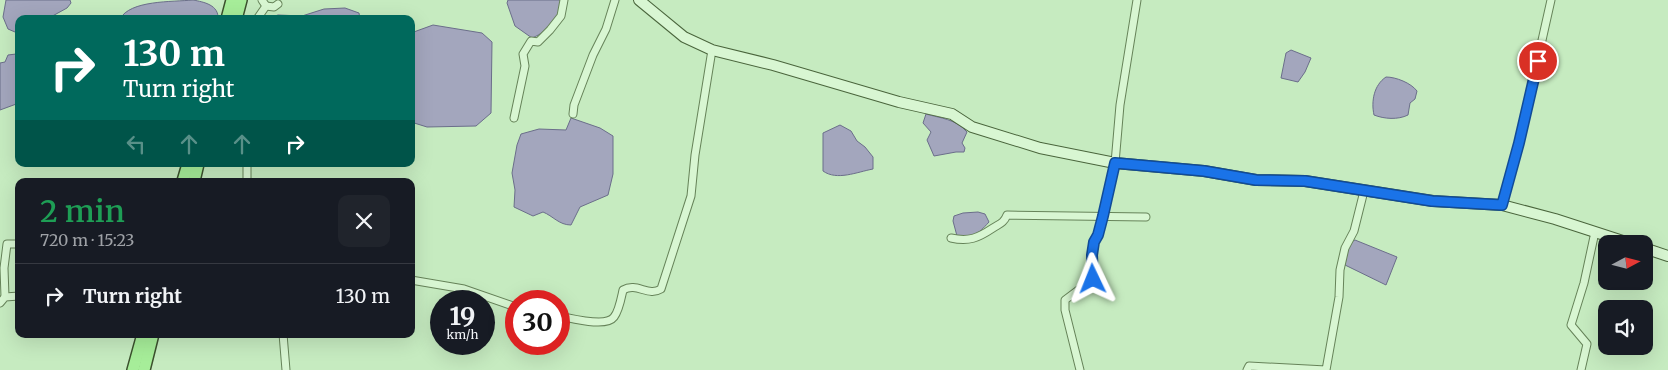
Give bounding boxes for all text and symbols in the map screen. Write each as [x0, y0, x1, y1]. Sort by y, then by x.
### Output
text: 130 m [123, 32, 225, 76]
icon: right [40, 35, 105, 100]
pin [1517, 40, 1559, 82]
icon: arrive [1524, 47, 1552, 75]
text: Turn right [123, 75, 234, 103]
icon: left [122, 130, 150, 158]
icon: ahead [175, 130, 203, 158]
icon: ahead [228, 130, 256, 158]
icon: right [281, 130, 309, 158]
text: 2 min [40, 192, 125, 230]
button: close [338, 195, 390, 247]
text: 720 m · 15:23 [40, 230, 134, 250]
north arrow [1598, 235, 1652, 290]
map controls [1598, 235, 1653, 355]
position arrow [1066, 252, 1118, 304]
icon: right [40, 282, 68, 310]
text: Turn right [83, 284, 182, 308]
text: 130 m [336, 284, 390, 308]
speed limit sign: 30 [505, 290, 570, 355]
text: 19 [450, 300, 475, 332]
button: sound [1598, 300, 1653, 355]
text: km/h [447, 327, 478, 342]

